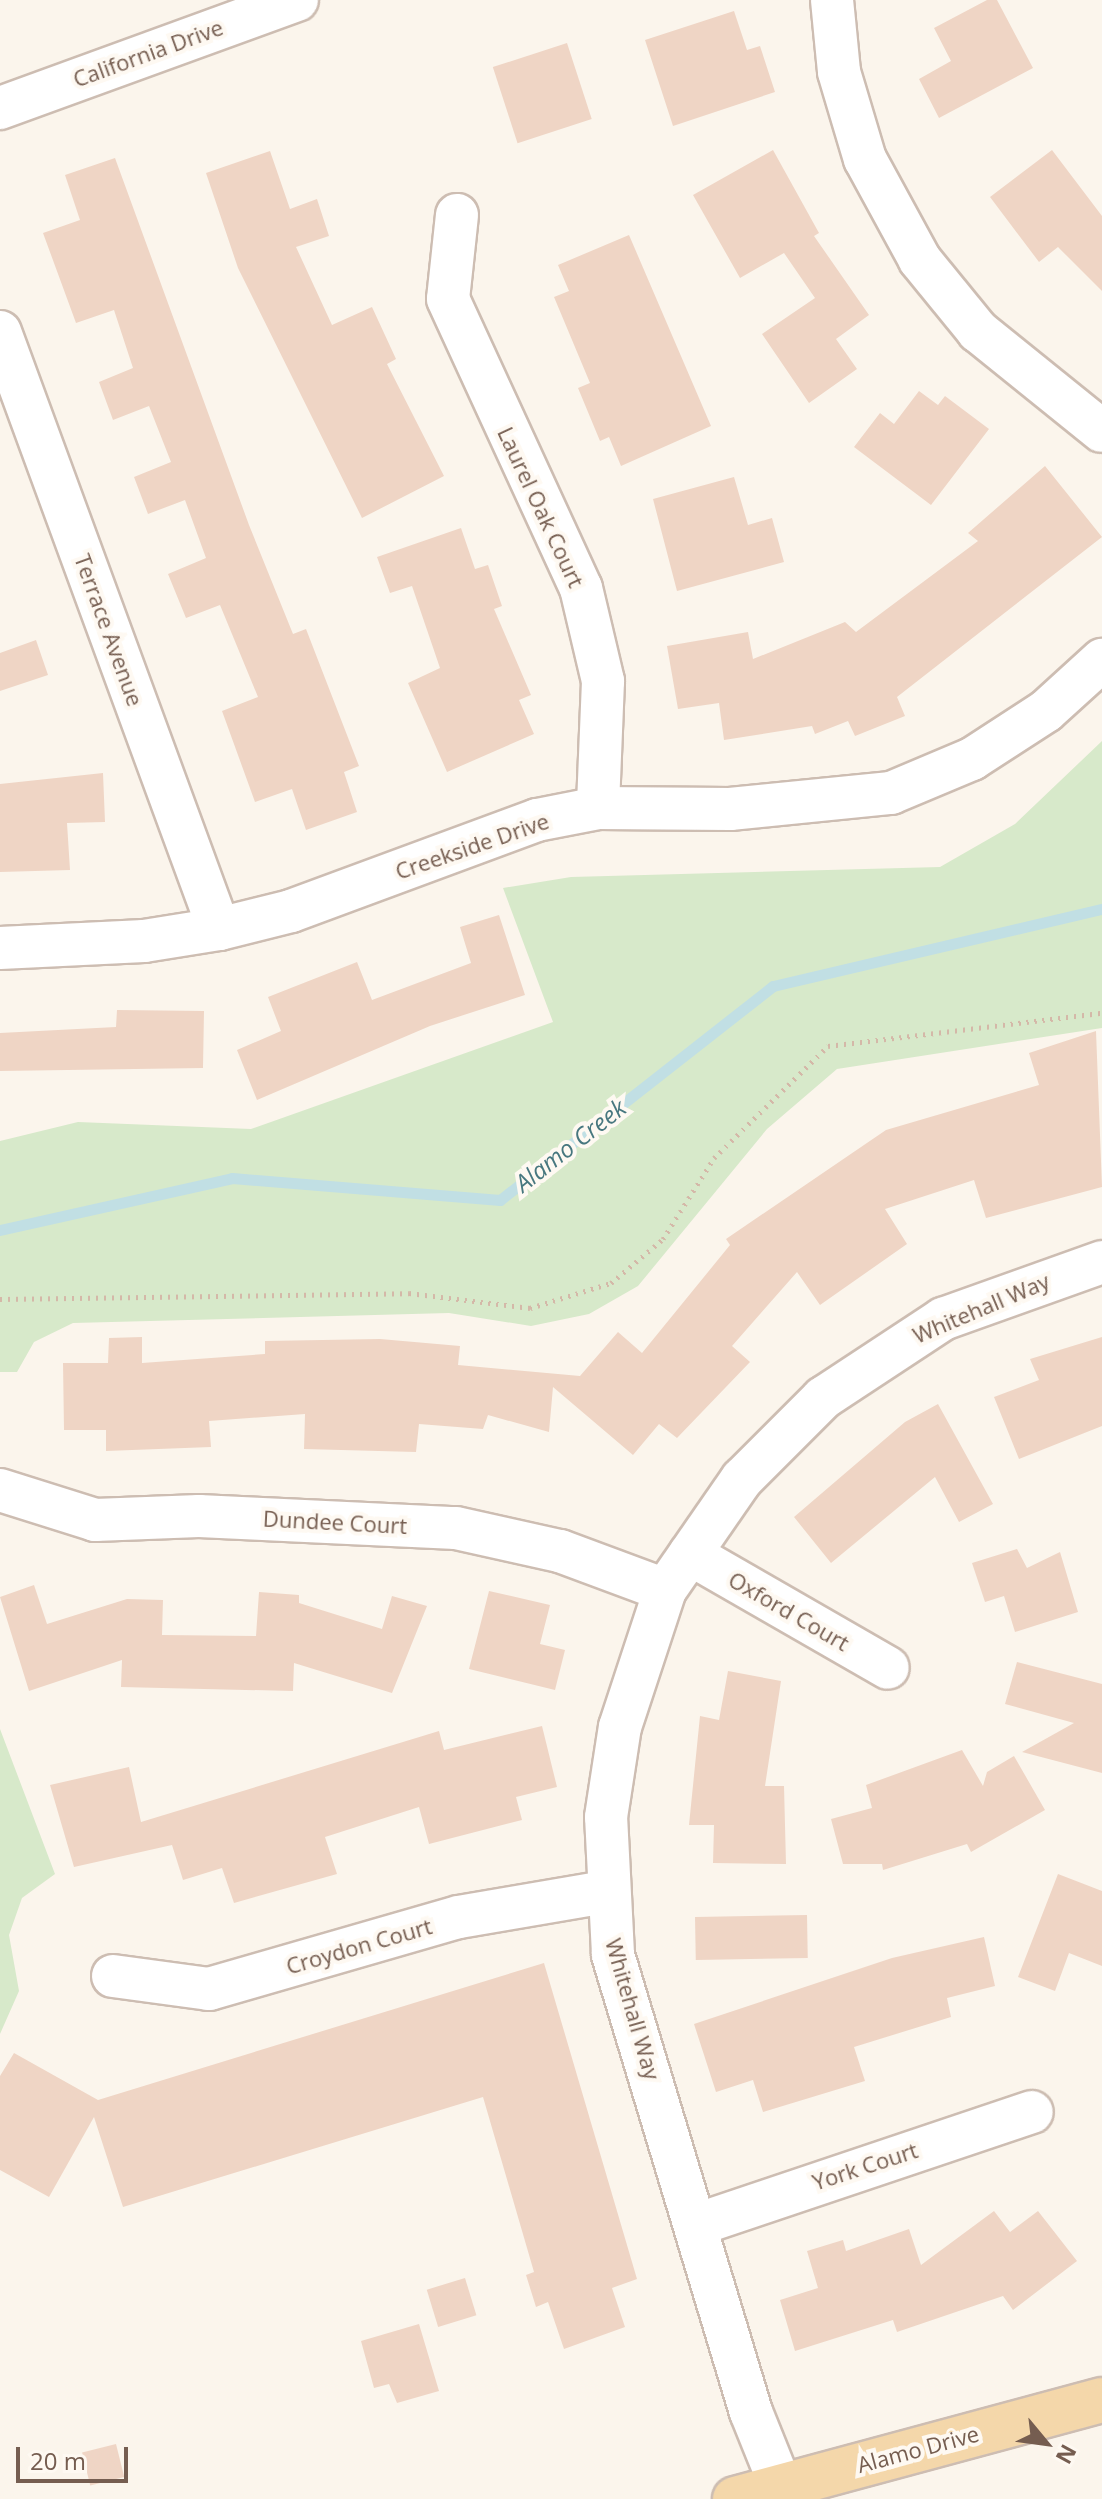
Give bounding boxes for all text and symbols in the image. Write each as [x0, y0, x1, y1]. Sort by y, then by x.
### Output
street label: California Drive [69, 14, 227, 92]
street label: Laurel Oak Court [492, 423, 590, 591]
street label: Terrace Avenue [69, 550, 149, 710]
street label: Creekside Drive [392, 807, 552, 885]
water label: Alamo Creek [509, 1093, 631, 1197]
street label: Whitehall Way [909, 1267, 1053, 1349]
street label: Dundee Court [262, 1505, 408, 1539]
street label: Oxford Court [724, 1566, 854, 1656]
street label: Croydon Court [283, 1913, 435, 1979]
street label: Whitehall Way [600, 1935, 666, 2083]
street label: York Court [809, 2137, 921, 2195]
north arrow [1006, 2403, 1086, 2483]
street label: Alamo Drive [854, 2420, 982, 2478]
scale bar [20, 2431, 132, 2481]
text: N [1050, 2440, 1084, 2470]
text: 20 m [30, 2444, 86, 2477]

